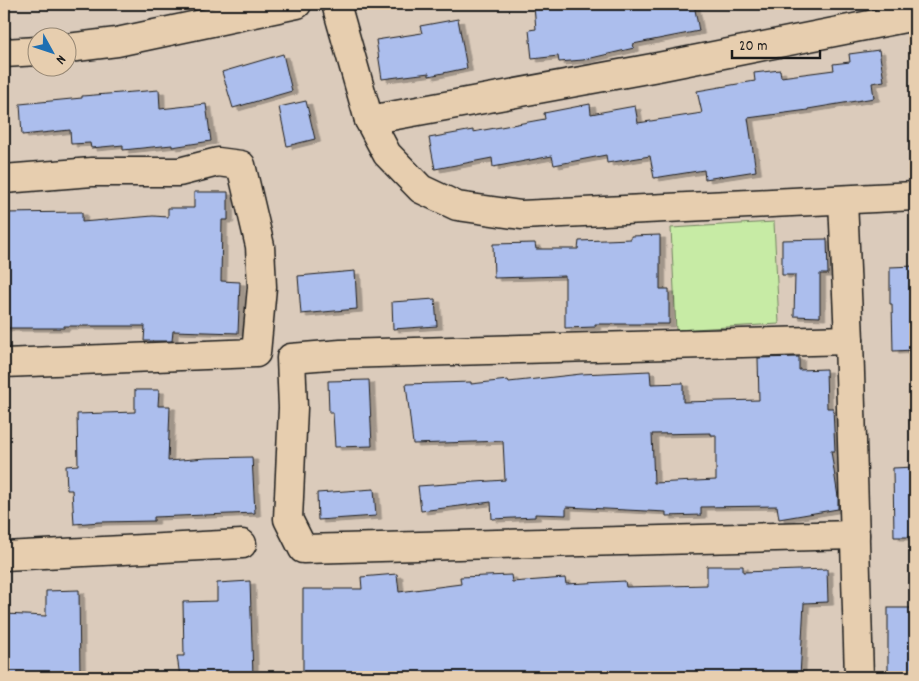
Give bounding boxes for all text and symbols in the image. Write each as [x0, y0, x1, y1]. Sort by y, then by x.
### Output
north arrow [28, 28, 78, 78]
scale bar [732, 28, 819, 60]
text: 20 m [739, 36, 767, 58]
text: N [50, 50, 70, 68]

